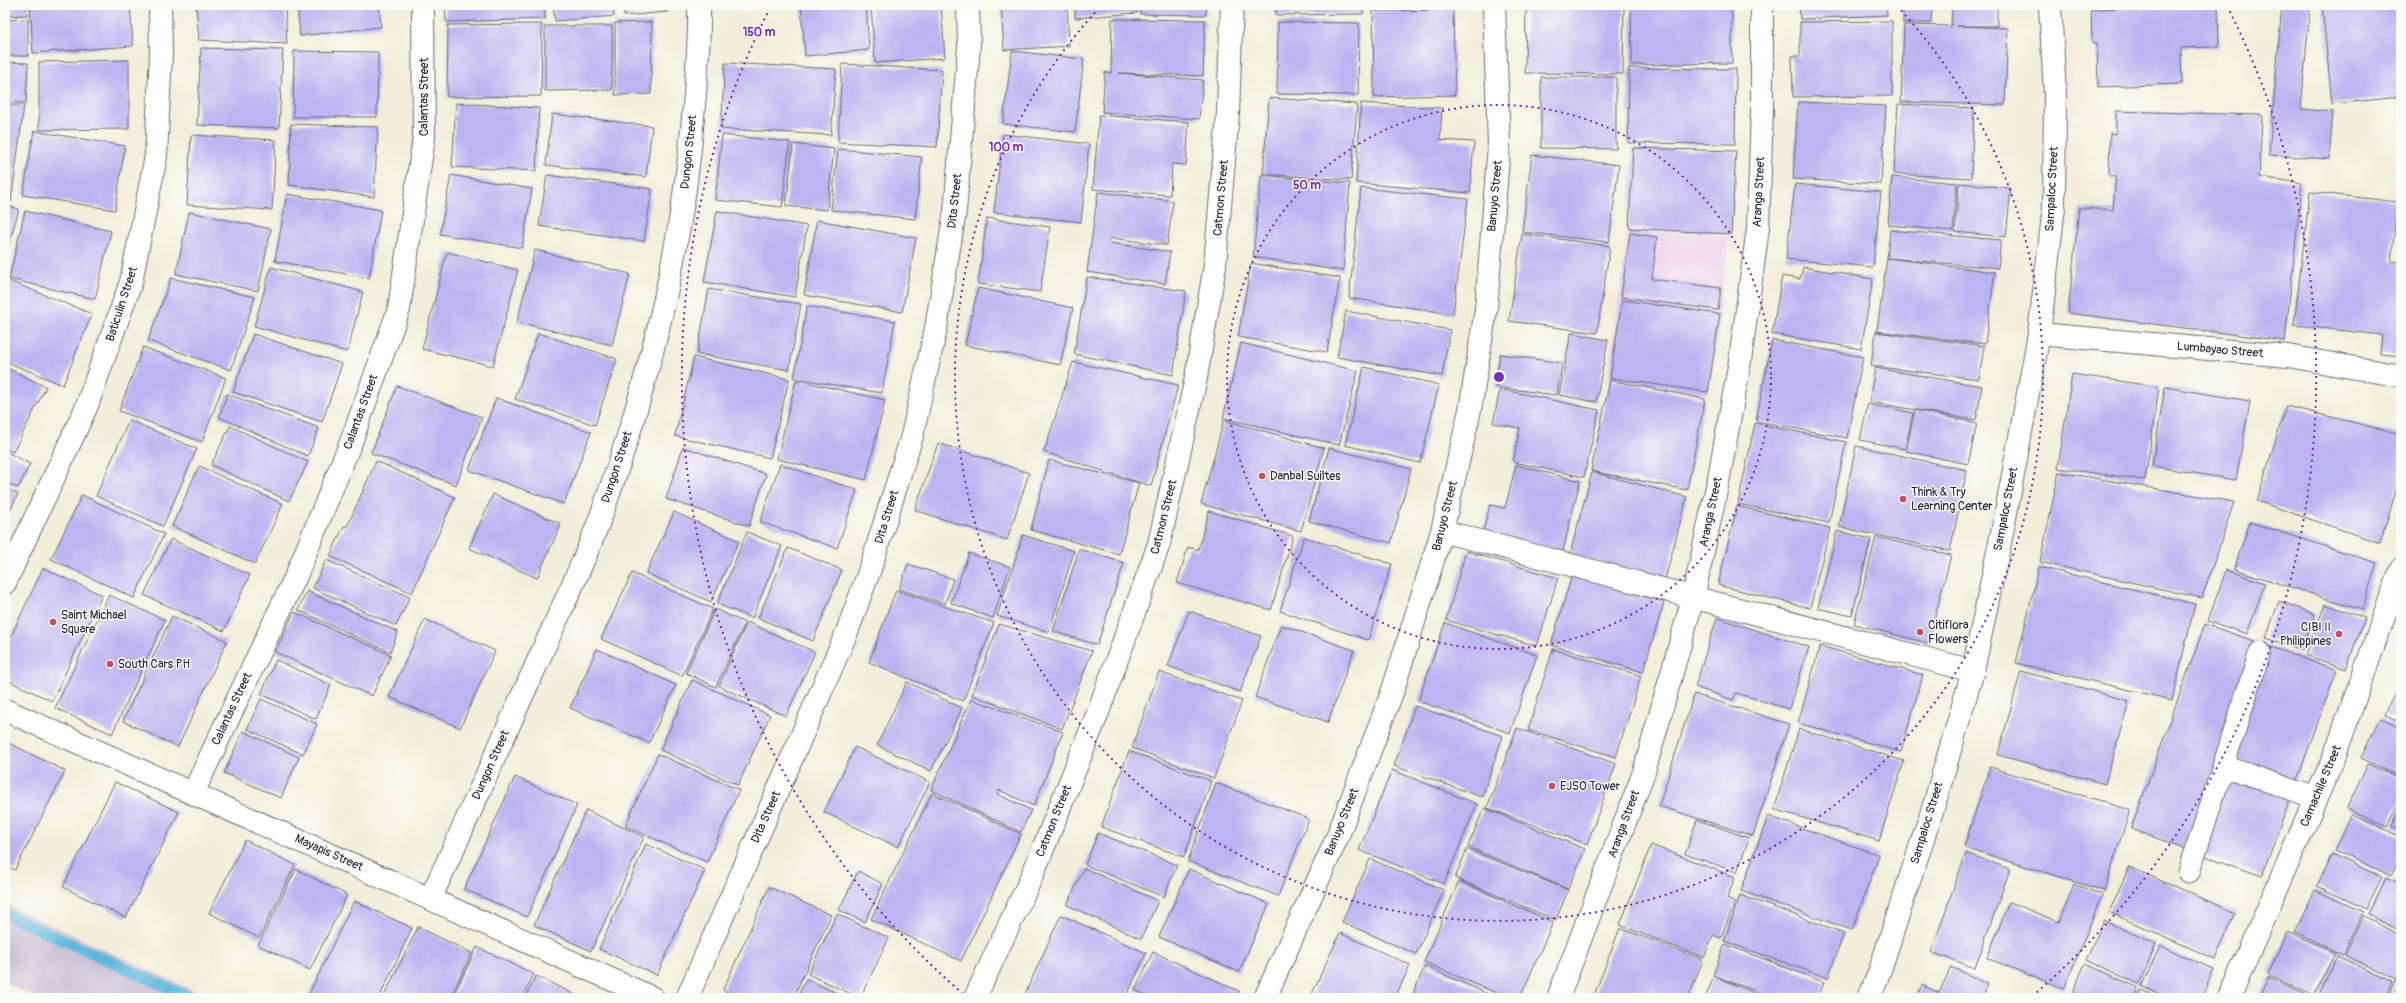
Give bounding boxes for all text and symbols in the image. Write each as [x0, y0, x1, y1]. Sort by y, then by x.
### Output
text: 150 m [743, 25, 776, 40]
street label: Calantas Street [417, 58, 432, 136]
street label: Dungon Street [678, 114, 700, 190]
text: 100 m [989, 140, 1024, 155]
street label: Sampaloc Street [2042, 146, 2062, 232]
street label: Aranga Street [1750, 156, 1768, 228]
street label: Catmon Street [1210, 159, 1232, 237]
street label: Banuyo Street [1484, 160, 1506, 232]
street label: Dita Street [945, 173, 965, 229]
text: 50 m [1293, 178, 1321, 193]
street label: Baticulin Street [103, 264, 141, 343]
street label: Lumbayao Street [2176, 339, 2264, 361]
centre of rings [1492, 370, 1506, 384]
street label: Calantas Street [340, 372, 382, 452]
street label: Dungon Street [598, 429, 636, 505]
street label: Sampaloc Street [1991, 466, 2022, 552]
place label: Danbal Suiltes [1270, 469, 1341, 484]
marker: Danbal Suiltes [1257, 471, 1267, 481]
street label: Aranga Street [1696, 476, 1726, 548]
street label: Catmon Street [1147, 478, 1181, 556]
street label: Banuyo Street [1429, 479, 1461, 553]
place label: Think & Try Learning Center [1911, 485, 1993, 514]
street label: Dita Street [872, 488, 902, 546]
marker: Think & Try Learning Center [1898, 494, 1908, 504]
place label: Saint Michael Square [61, 608, 127, 637]
marker: Saint Michael Square [48, 617, 58, 627]
place label: Citiflora Flowers [1928, 618, 1969, 647]
place label: CIBI II Philippines [2280, 620, 2332, 649]
marker: Citiflora Flowers [1915, 627, 1925, 637]
marker: CIBI II Philippines [2334, 629, 2344, 639]
place label: South Cars PH [118, 657, 190, 672]
marker: South Cars PH [105, 659, 115, 669]
street label: Calantas Street [209, 670, 255, 748]
street label: Dungon Street [469, 728, 513, 802]
street label: Camachile Street [2297, 743, 2345, 829]
place label: EJSO Tower [1560, 779, 1621, 794]
street label: Sampaloc Street [1907, 780, 1947, 866]
marker: EJSO Tower [1547, 781, 1557, 791]
street label: Catmon Street [1033, 783, 1075, 859]
street label: Banuyo Street [1322, 786, 1362, 858]
street label: Aranga Street [1605, 788, 1643, 860]
street label: Dita Street [748, 789, 784, 845]
street label: Mayapis Street [292, 831, 366, 875]

